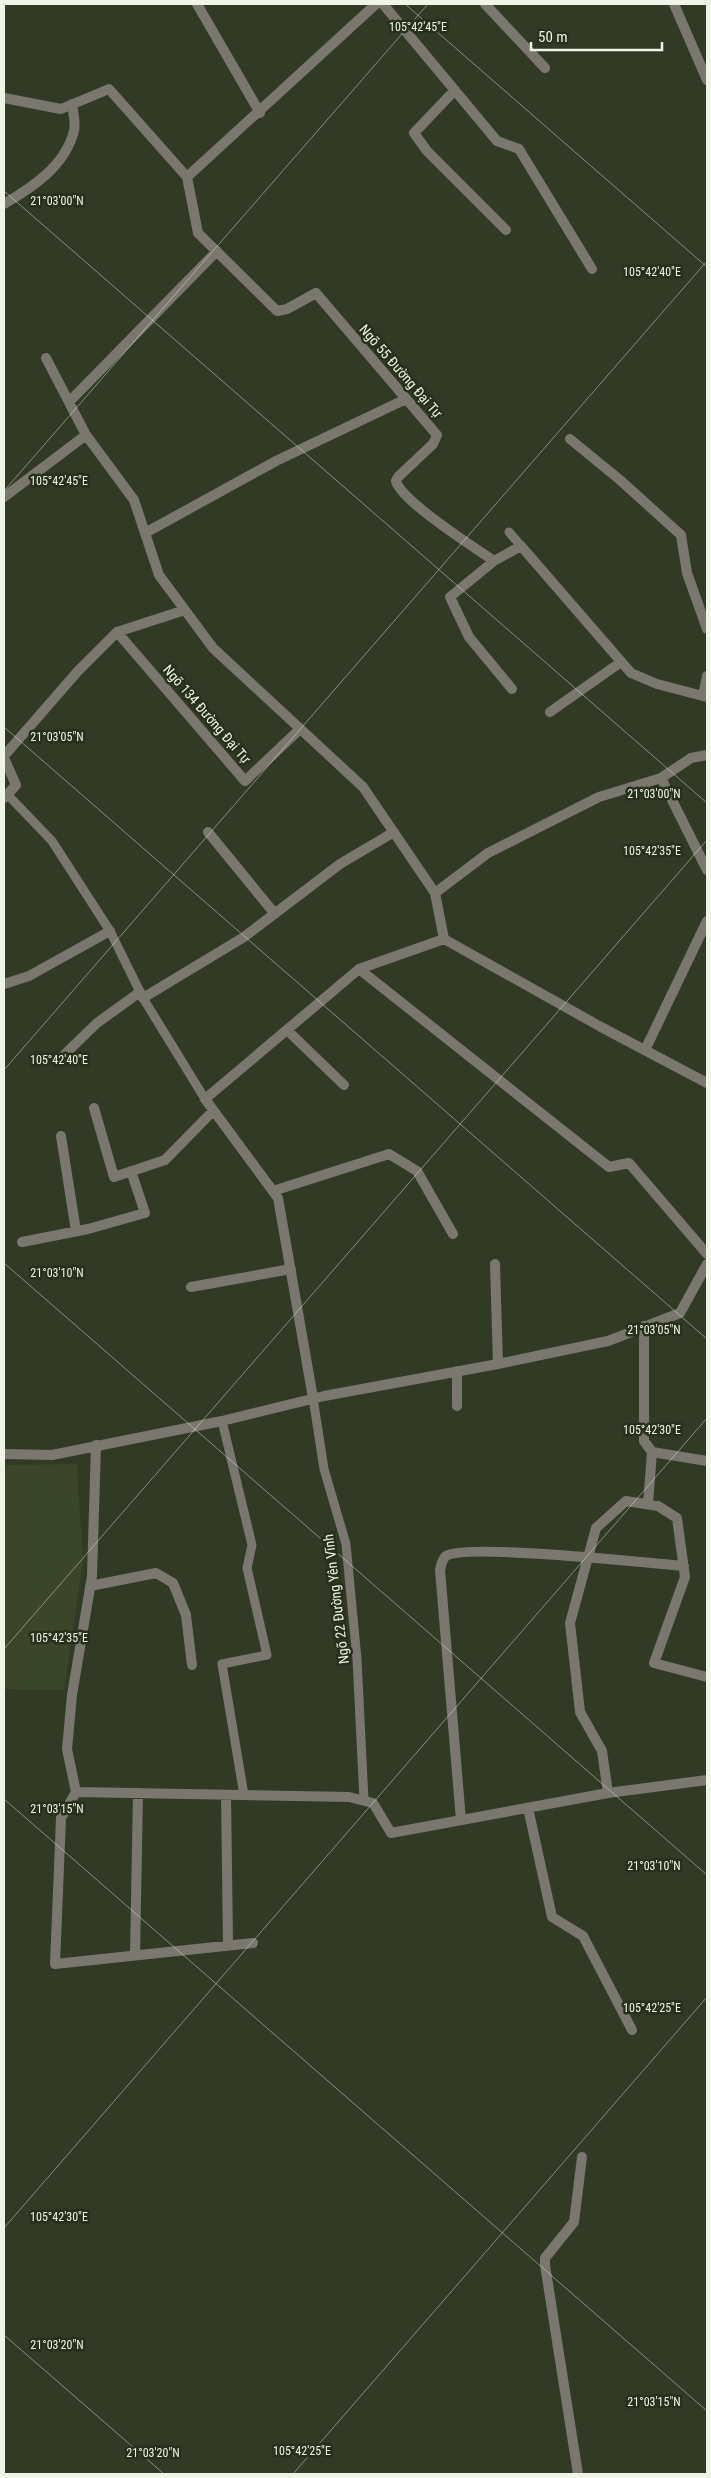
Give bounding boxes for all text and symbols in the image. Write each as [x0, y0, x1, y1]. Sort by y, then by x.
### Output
text: 105°42'45"E [389, 20, 447, 34]
scale bar [531, 20, 662, 52]
text: 50 m [538, 28, 568, 46]
text: 21°03'00"N [30, 194, 84, 208]
text: 105°42'40"E [623, 265, 681, 279]
street label: Ngõ 55 Đường Đại Tự [356, 321, 446, 421]
text: 105°42'45"E [30, 474, 88, 488]
street label: Ngõ 134 Đường Đại Tự [160, 662, 254, 767]
text: 21°03'05"N [30, 730, 84, 744]
text: 21°03'00"N [627, 787, 681, 801]
text: 105°42'35"E [623, 844, 681, 858]
text: 105°42'40"E [30, 1053, 88, 1067]
text: 21°03'10"N [30, 1266, 84, 1280]
text: 21°03'05"N [627, 1323, 681, 1337]
text: 105°42'30"E [623, 1423, 681, 1437]
street label: Ngõ 22 Đường Yên Vĩnh [320, 1533, 352, 1665]
text: 105°42'35"E [30, 1631, 88, 1645]
text: 21°03'15"N [30, 1802, 84, 1816]
text: 21°03'10"N [627, 1859, 681, 1873]
text: 105°42'25"E [623, 2001, 681, 2015]
text: 105°42'30"E [30, 2210, 88, 2224]
text: 21°03'20"N [30, 2338, 84, 2352]
text: 21°03'15"N [627, 2395, 681, 2409]
text: 105°42'25"E [273, 2444, 331, 2458]
text: 21°03'20"N [126, 2446, 180, 2460]

